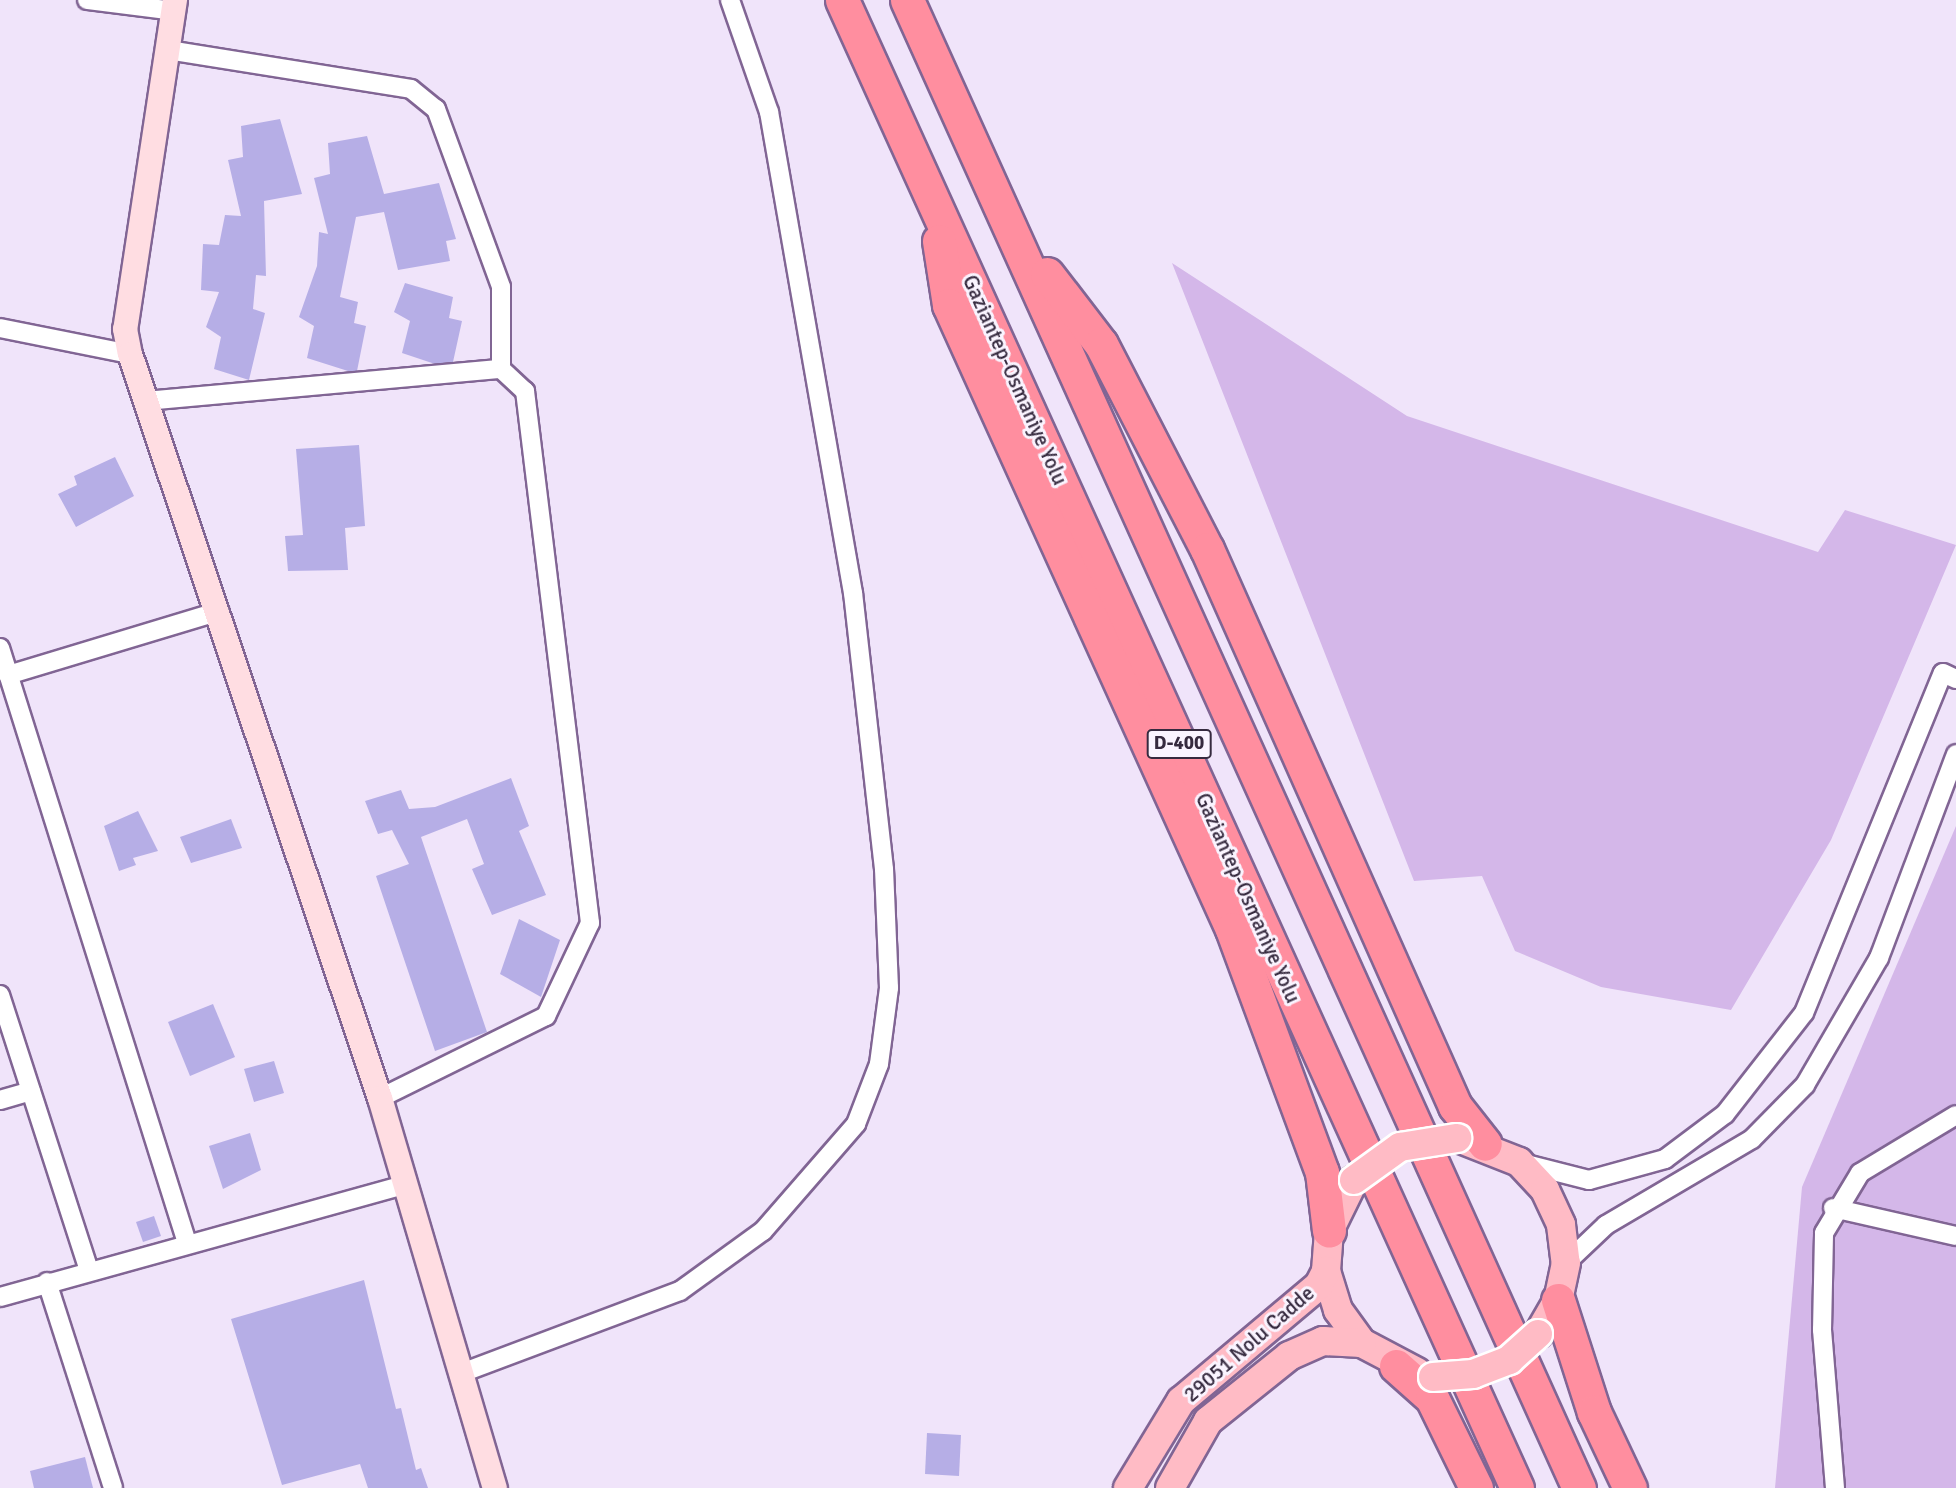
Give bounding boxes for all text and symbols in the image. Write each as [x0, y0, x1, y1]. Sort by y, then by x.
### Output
street label: Gaziantep-Osmaniye Yolu [957, 271, 1073, 489]
road number: D-400 [1146, 729, 1212, 760]
street label: Gaziantep-Osmaniye Yolu [1190, 789, 1306, 1007]
street label: 29051 Nolu Cadde [1179, 1281, 1319, 1407]

